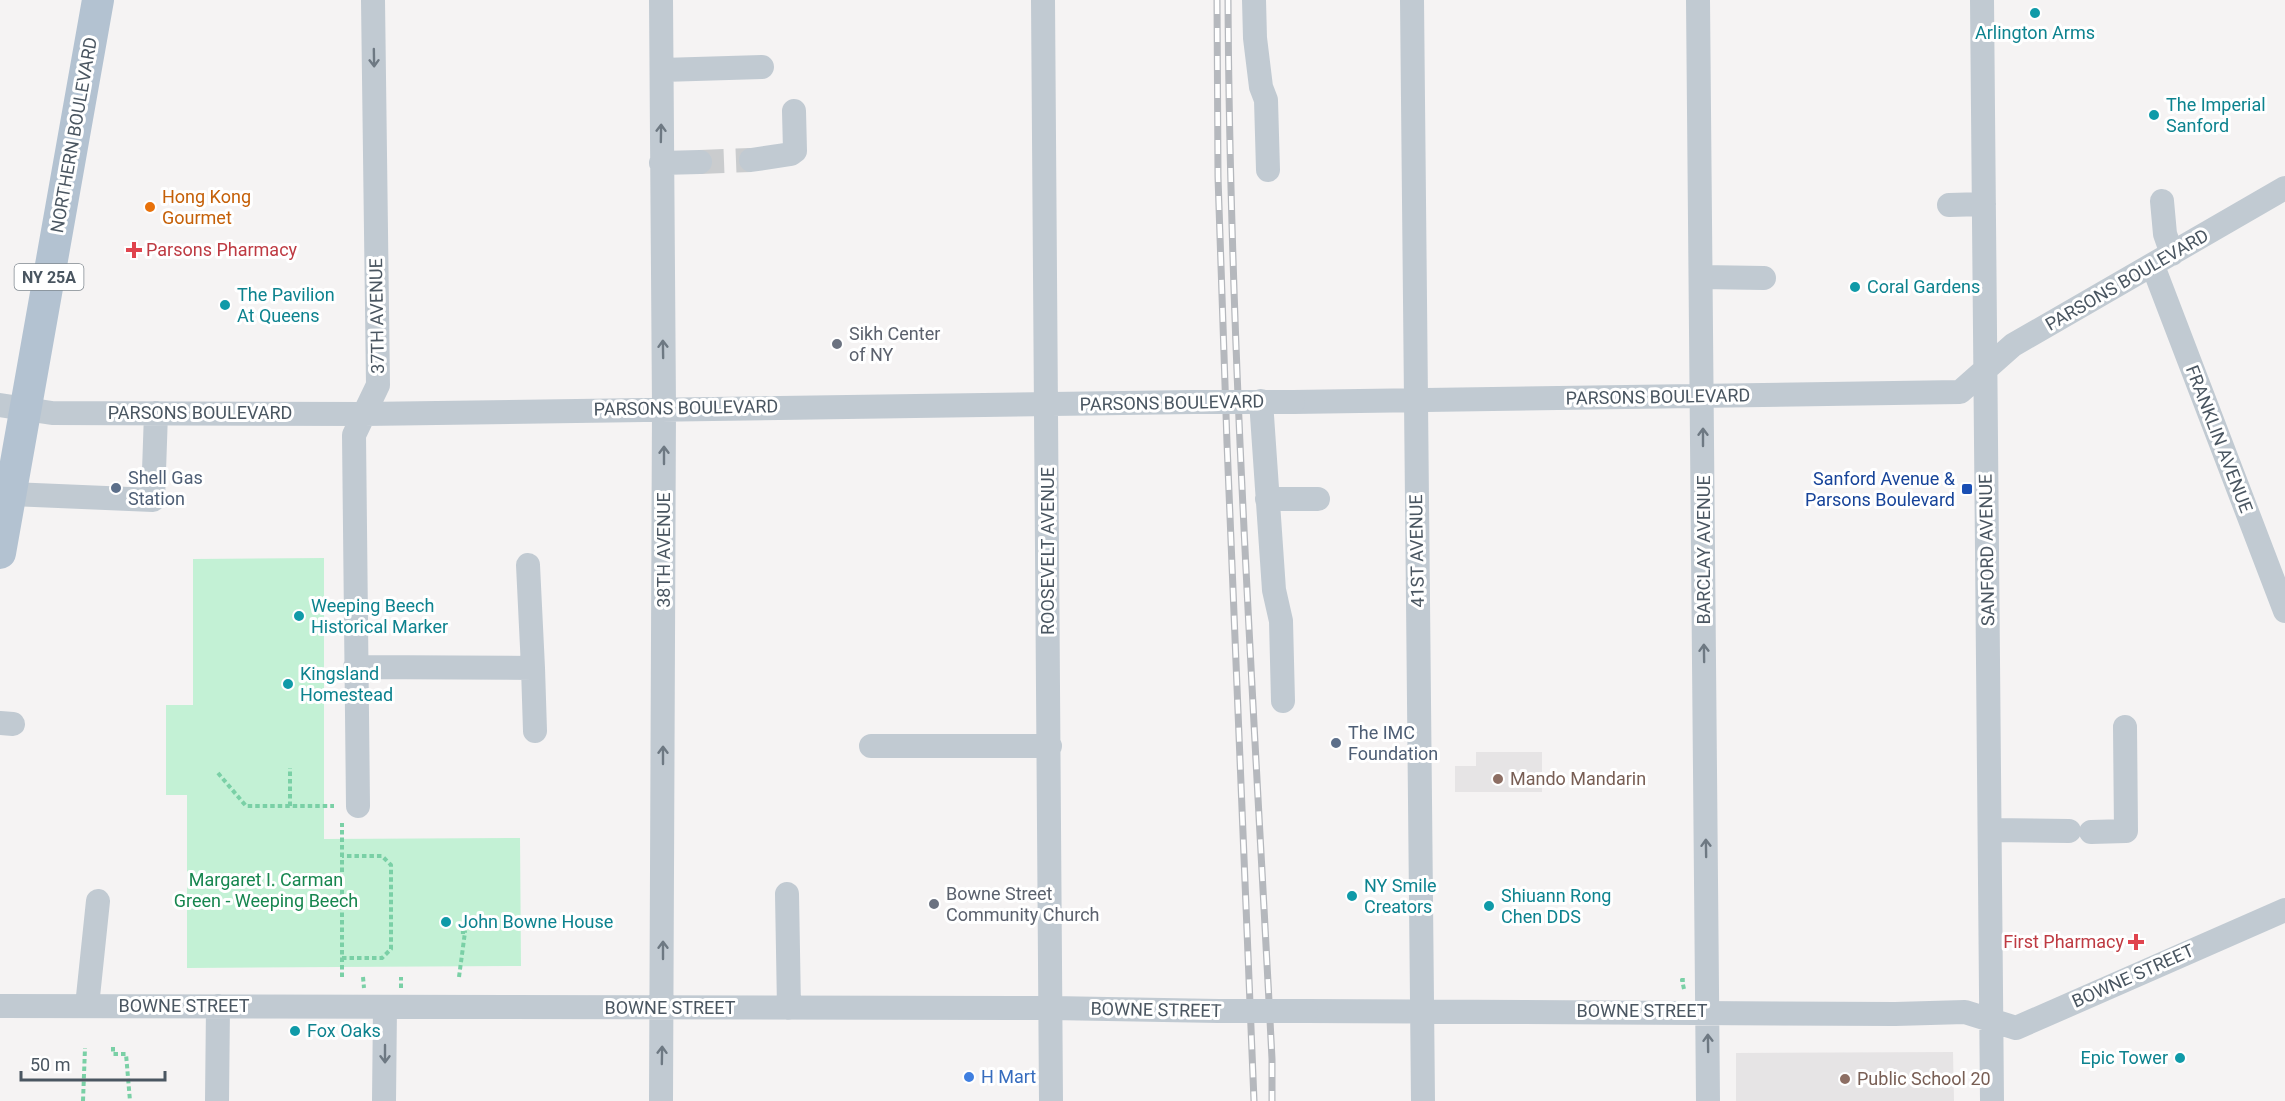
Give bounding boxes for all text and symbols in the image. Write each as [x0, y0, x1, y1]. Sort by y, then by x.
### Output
marker: Arlington Arms [2028, 6, 2042, 20]
place label: Arlington Arms [1975, 22, 2095, 43]
street label: NORTHERN BOULEVARD [46, 35, 101, 234]
one-way arrow [368, 48, 380, 68]
place label: The Imperial Sanford [2166, 94, 2266, 136]
marker: The Imperial Sanford [2147, 108, 2161, 122]
one-way arrow [655, 124, 667, 144]
place label: Hong Kong Gourmet [162, 186, 251, 228]
marker: Hong Kong Gourmet [143, 200, 157, 214]
street label: PARSONS BOULEVARD [2042, 224, 2212, 335]
place label: Parsons Pharmacy [146, 239, 298, 260]
marker: Parsons Pharmacy [127, 243, 141, 257]
street label: 37TH AVENUE [365, 258, 388, 374]
road number: NY 25A [14, 264, 84, 290]
place label: Coral Gardens [1867, 276, 1980, 297]
marker: Coral Gardens [1848, 280, 1862, 294]
place label: The Pavilion At Queens [237, 284, 335, 326]
marker: The Pavilion At Queens [218, 298, 232, 312]
place label: Sikh Center of NY [849, 323, 940, 365]
marker: Sikh Center of NY [830, 337, 844, 351]
one-way arrow [657, 340, 669, 360]
street label: FRANKLIN AVENUE [2182, 362, 2257, 516]
street label: PARSONS BOULEVARD [1565, 384, 1751, 409]
street label: PARSONS BOULEVARD [1079, 390, 1265, 415]
street label: PARSONS BOULEVARD [593, 395, 779, 420]
street label: PARSONS BOULEVARD [108, 402, 292, 423]
one-way arrow [1697, 427, 1709, 447]
one-way arrow [658, 445, 670, 465]
place label: Shell Gas Station [128, 467, 203, 509]
street label: ROOSEVELT AVENUE [1037, 467, 1058, 635]
place label: Sanford Avenue & Parsons Boulevard [1805, 468, 1956, 510]
street label: SANFORD AVENUE [1975, 474, 1998, 626]
street label: BARCLAY AVENUE [1693, 475, 1714, 625]
marker: Shell Gas Station [109, 481, 123, 495]
marker: Sanford Avenue & Parsons Boulevard [1960, 482, 1974, 496]
street label: 38TH AVENUE [653, 492, 674, 608]
street label: 41ST AVENUE [1405, 494, 1428, 608]
place label: Weeping Beech Historical Marker [311, 595, 448, 637]
marker: Weeping Beech Historical Marker [292, 609, 306, 623]
one-way arrow [1699, 643, 1710, 663]
place label: Kingsland Homestead [300, 663, 393, 705]
marker: Kingsland Homestead [281, 677, 295, 691]
place label: The IMC Foundation [1348, 722, 1438, 764]
marker: The IMC Foundation [1329, 736, 1343, 750]
one-way arrow [657, 745, 669, 765]
place label: Mando Mandarin [1510, 768, 1646, 789]
marker: Mando Mandarin [1491, 772, 1505, 786]
one-way arrow [1700, 838, 1712, 858]
park label: Margaret I. Carman Green - Weeping Beech [174, 869, 358, 911]
place label: NY Smile Creators [1364, 875, 1437, 917]
place label: Bowne Street Community Church [946, 883, 1099, 925]
place label: Shiuann Rong Chen DDS [1501, 885, 1611, 927]
marker: NY Smile Creators [1345, 889, 1359, 903]
marker: Bowne Street Community Church [927, 897, 941, 911]
marker: Shiuann Rong Chen DDS [1482, 899, 1496, 913]
place label: John Bowne House [458, 911, 613, 932]
marker: John Bowne House [439, 915, 453, 929]
place label: First Pharmacy [2003, 931, 2124, 952]
marker: First Pharmacy [2129, 935, 2143, 949]
street label: BOWNE STREET [2069, 939, 2197, 1012]
one-way arrow [657, 940, 669, 960]
street label: BOWNE STREET [118, 995, 250, 1016]
street label: BOWNE STREET [604, 997, 736, 1018]
street label: BOWNE STREET [1090, 998, 1222, 1021]
street label: BOWNE STREET [1576, 1000, 1708, 1021]
place label: Fox Oaks [307, 1020, 381, 1041]
marker: Fox Oaks [288, 1024, 302, 1038]
one-way arrow [1702, 1033, 1714, 1053]
one-way arrow [379, 1043, 390, 1063]
scale bar [21, 1044, 165, 1082]
one-way arrow [656, 1045, 668, 1065]
place label: Epic Tower [2080, 1047, 2168, 1068]
marker: Epic Tower [2173, 1051, 2187, 1065]
text: 50 m [30, 1054, 70, 1075]
place label: H Mart [981, 1066, 1036, 1087]
place label: Public School 20 [1857, 1068, 1991, 1089]
marker: H Mart [962, 1070, 976, 1084]
marker: Public School 20 [1838, 1072, 1852, 1086]

